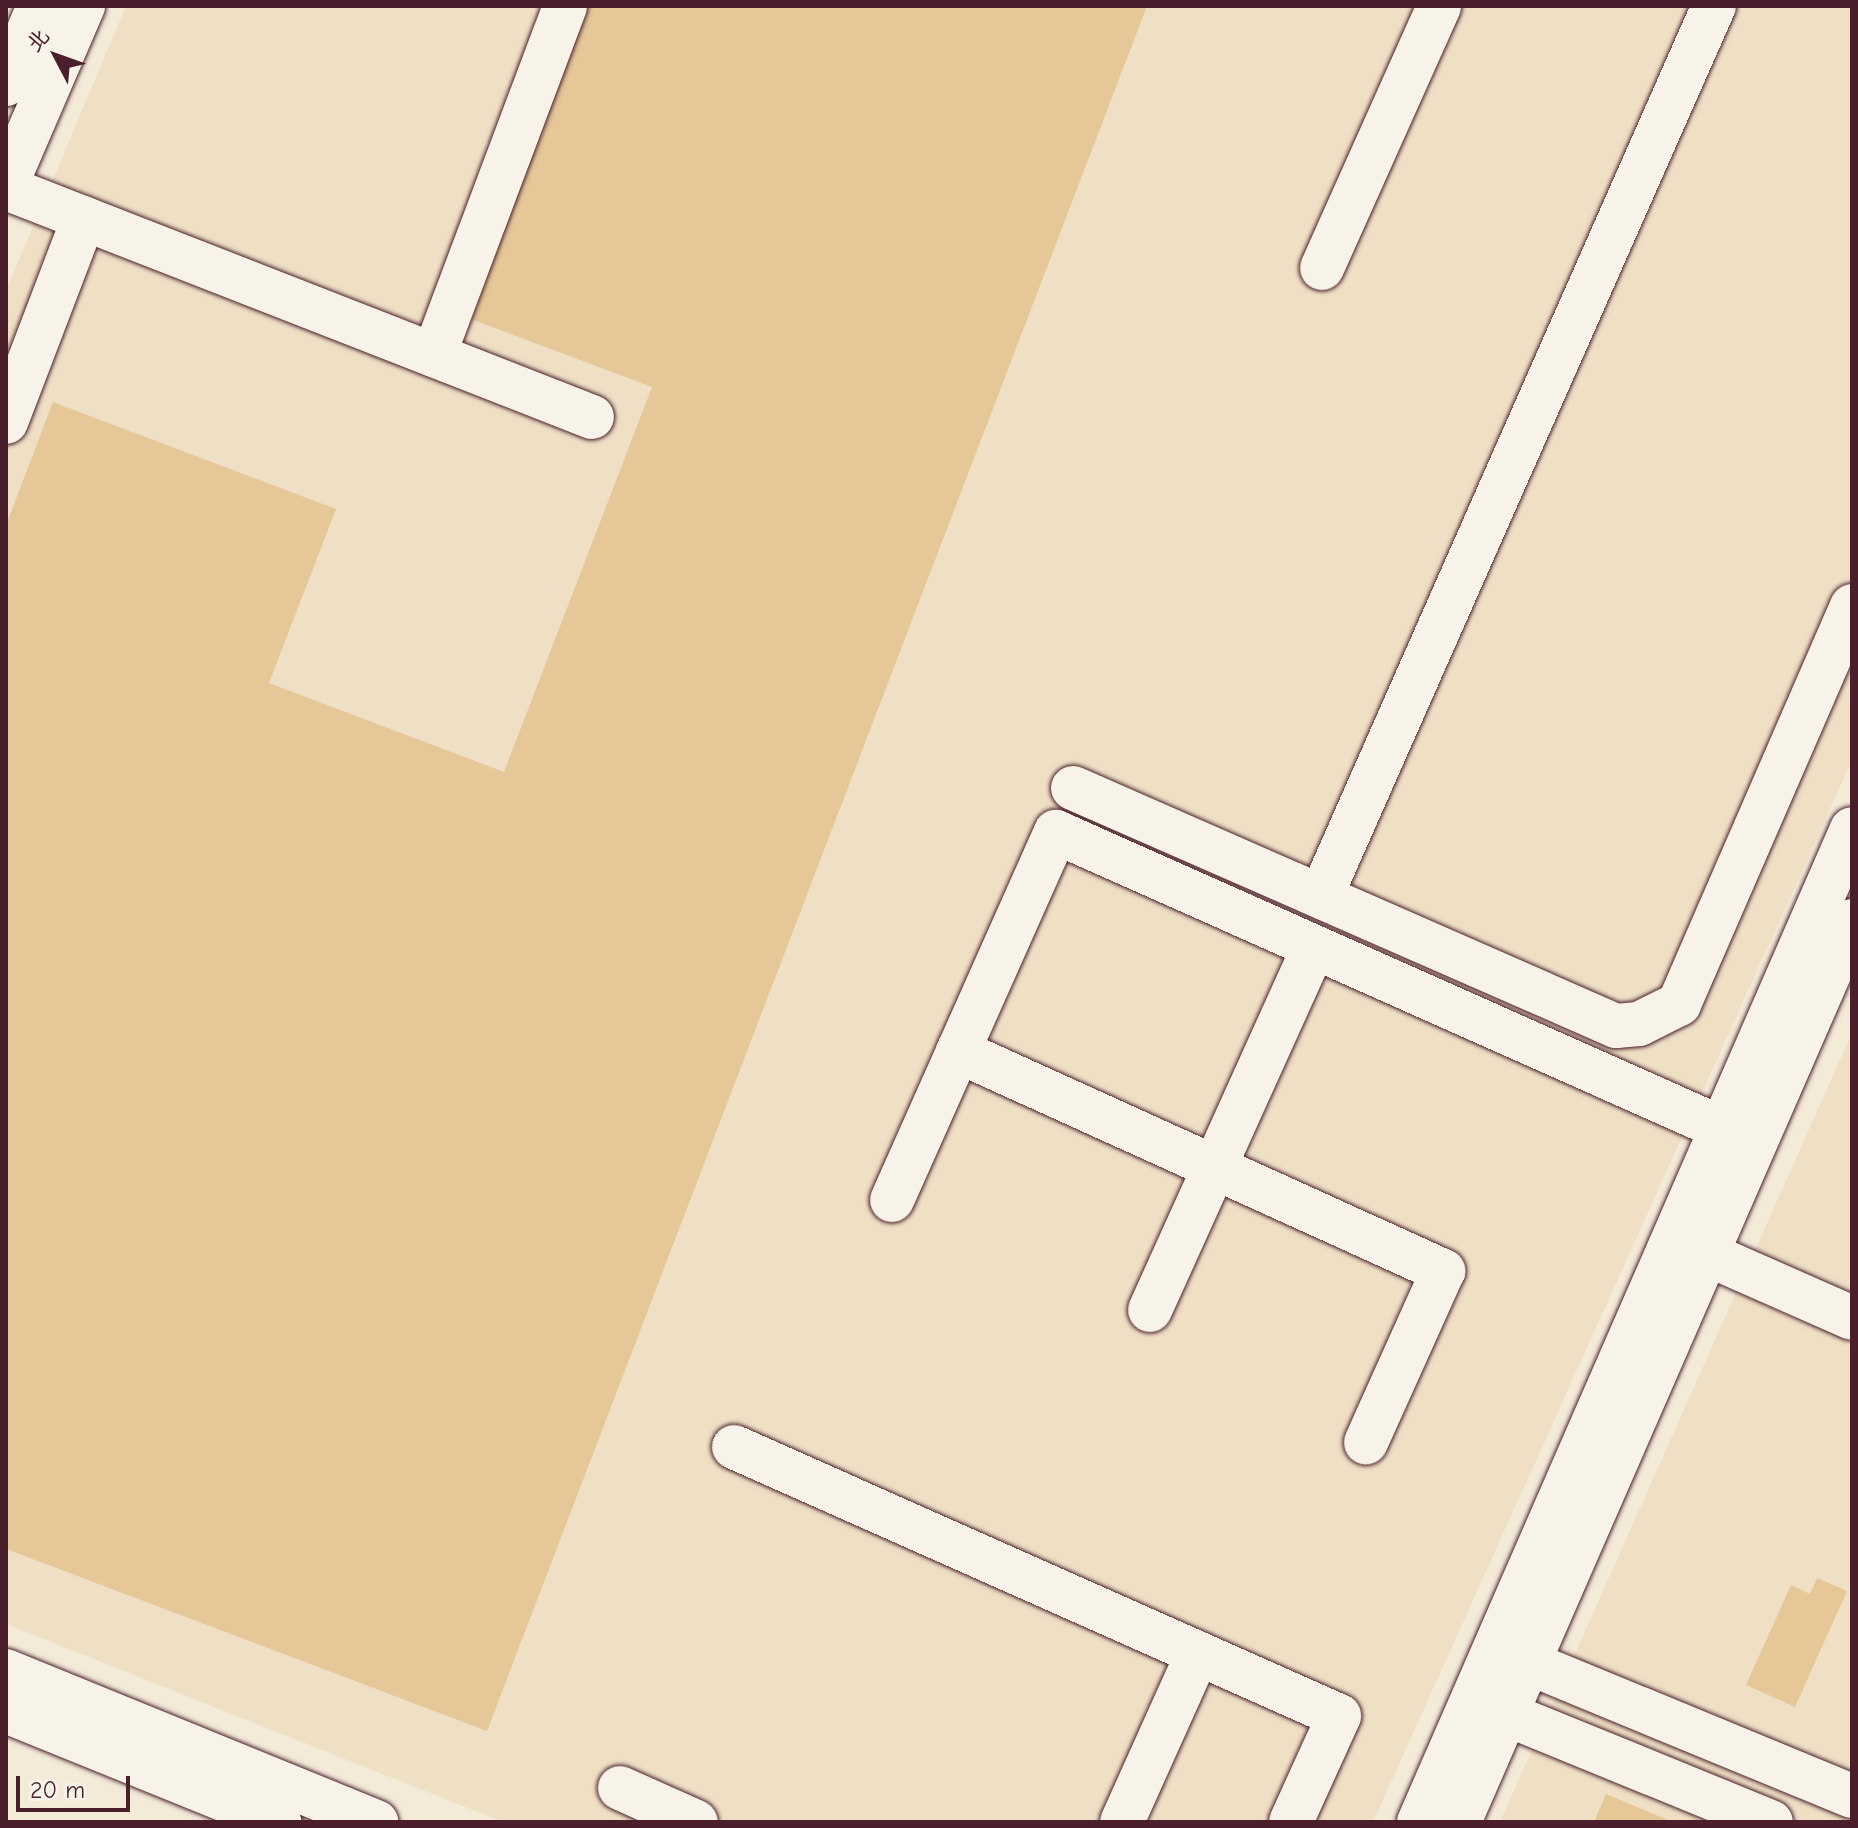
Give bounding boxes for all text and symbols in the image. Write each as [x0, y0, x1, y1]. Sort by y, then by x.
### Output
north arrow [16, 16, 96, 96]
text: 北 [21, 23, 55, 57]
scale bar [20, 1760, 134, 1810]
text: 20 m [30, 1776, 85, 1804]

